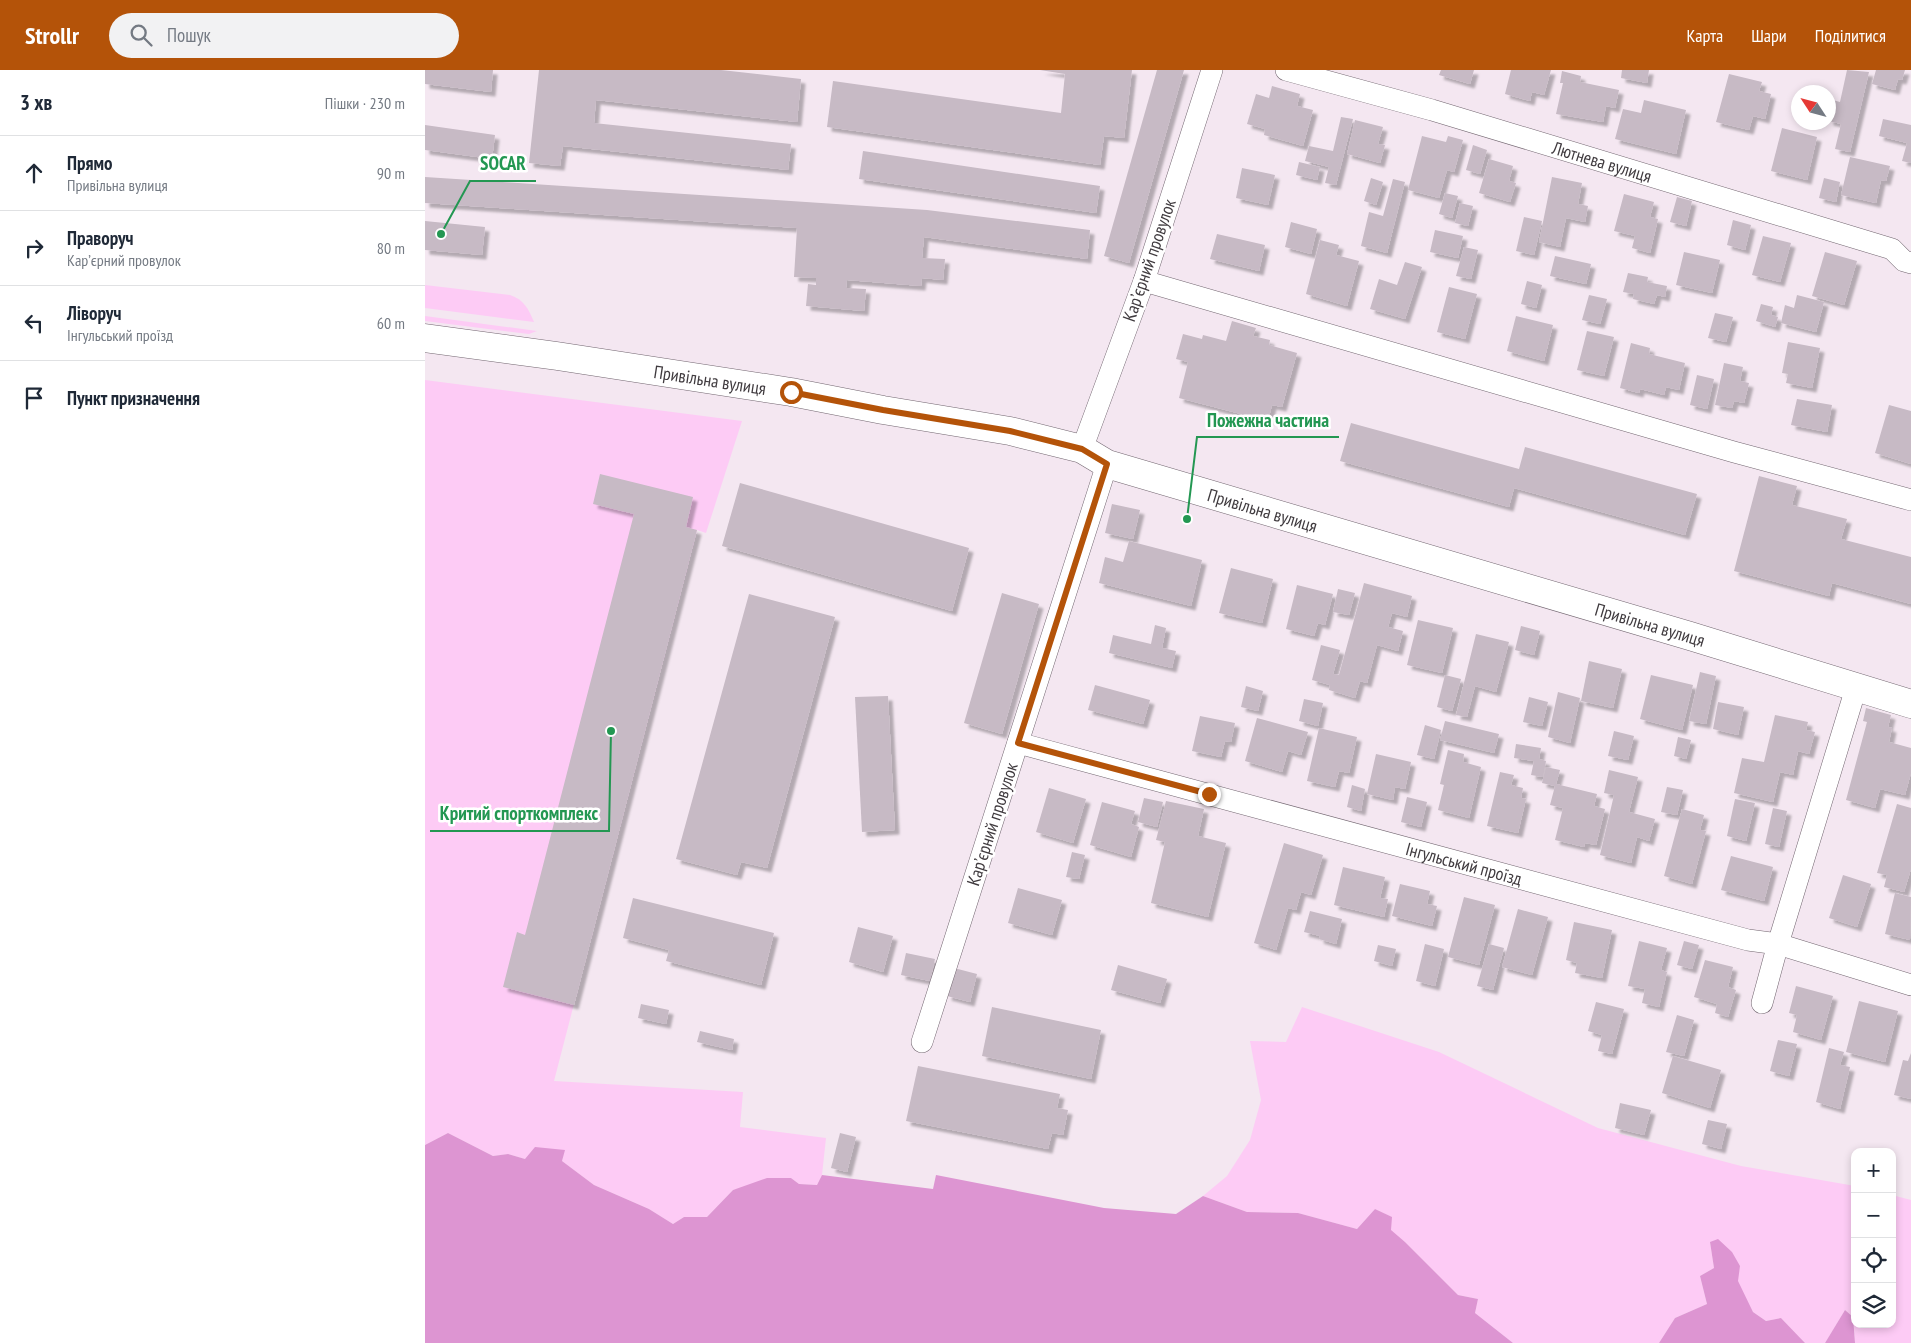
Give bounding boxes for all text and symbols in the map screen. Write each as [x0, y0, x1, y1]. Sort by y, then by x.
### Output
search box [109, 13, 459, 58]
text: Strollr [25, 20, 79, 51]
icon: search [127, 21, 155, 49]
text: Пошук [167, 23, 211, 47]
text: Карта [1687, 24, 1723, 47]
text: Шари [1751, 24, 1787, 47]
text: Поділитися [1815, 24, 1886, 47]
north arrow [1791, 85, 1836, 130]
text: 3 хв [20, 89, 52, 116]
text: Пішки · 230 m [325, 93, 405, 113]
street label: Лютнева вулиця [1549, 135, 1654, 187]
callout: SOCAR [470, 147, 536, 181]
text: Прямо [67, 151, 112, 175]
text: SOCAR [480, 151, 526, 175]
icon: ahead [20, 159, 48, 187]
text: 90 m [377, 163, 405, 183]
text: Привільна вулиця [67, 175, 168, 195]
street label: Карʼєрний провулок [1117, 196, 1181, 324]
text: Праворуч [67, 226, 134, 250]
icon: right [20, 234, 48, 262]
text: 80 m [377, 238, 405, 258]
text: Карʼєрний провулок [67, 250, 181, 270]
text: Ліворуч [67, 301, 121, 325]
icon: left [20, 309, 48, 337]
text: 60 m [377, 313, 405, 333]
text: Інгульський проїзд [67, 325, 173, 345]
street label: Привільна вулиця [652, 360, 768, 400]
route start [780, 381, 803, 404]
icon: arrive [20, 384, 48, 412]
text: Пункт призначення [67, 386, 200, 410]
callout: Пожежна частина [1197, 403, 1339, 437]
text: Пожежна частина [1207, 408, 1329, 432]
street label: Привільна вулиця [1205, 483, 1320, 537]
street label: Привільна вулиця [1592, 597, 1708, 651]
street label: Карʼєрний провулок [961, 760, 1023, 888]
route end [1198, 783, 1221, 806]
callout: Критий спорткомплекс [430, 797, 609, 831]
text: Критий спорткомплекс [440, 801, 599, 825]
street label: Інгульський проїзд [1403, 837, 1525, 890]
map controls [1851, 1148, 1896, 1328]
button: + [1851, 1148, 1896, 1193]
button: − [1851, 1193, 1896, 1238]
button: locate [1851, 1238, 1896, 1283]
button: layers [1851, 1283, 1896, 1328]

